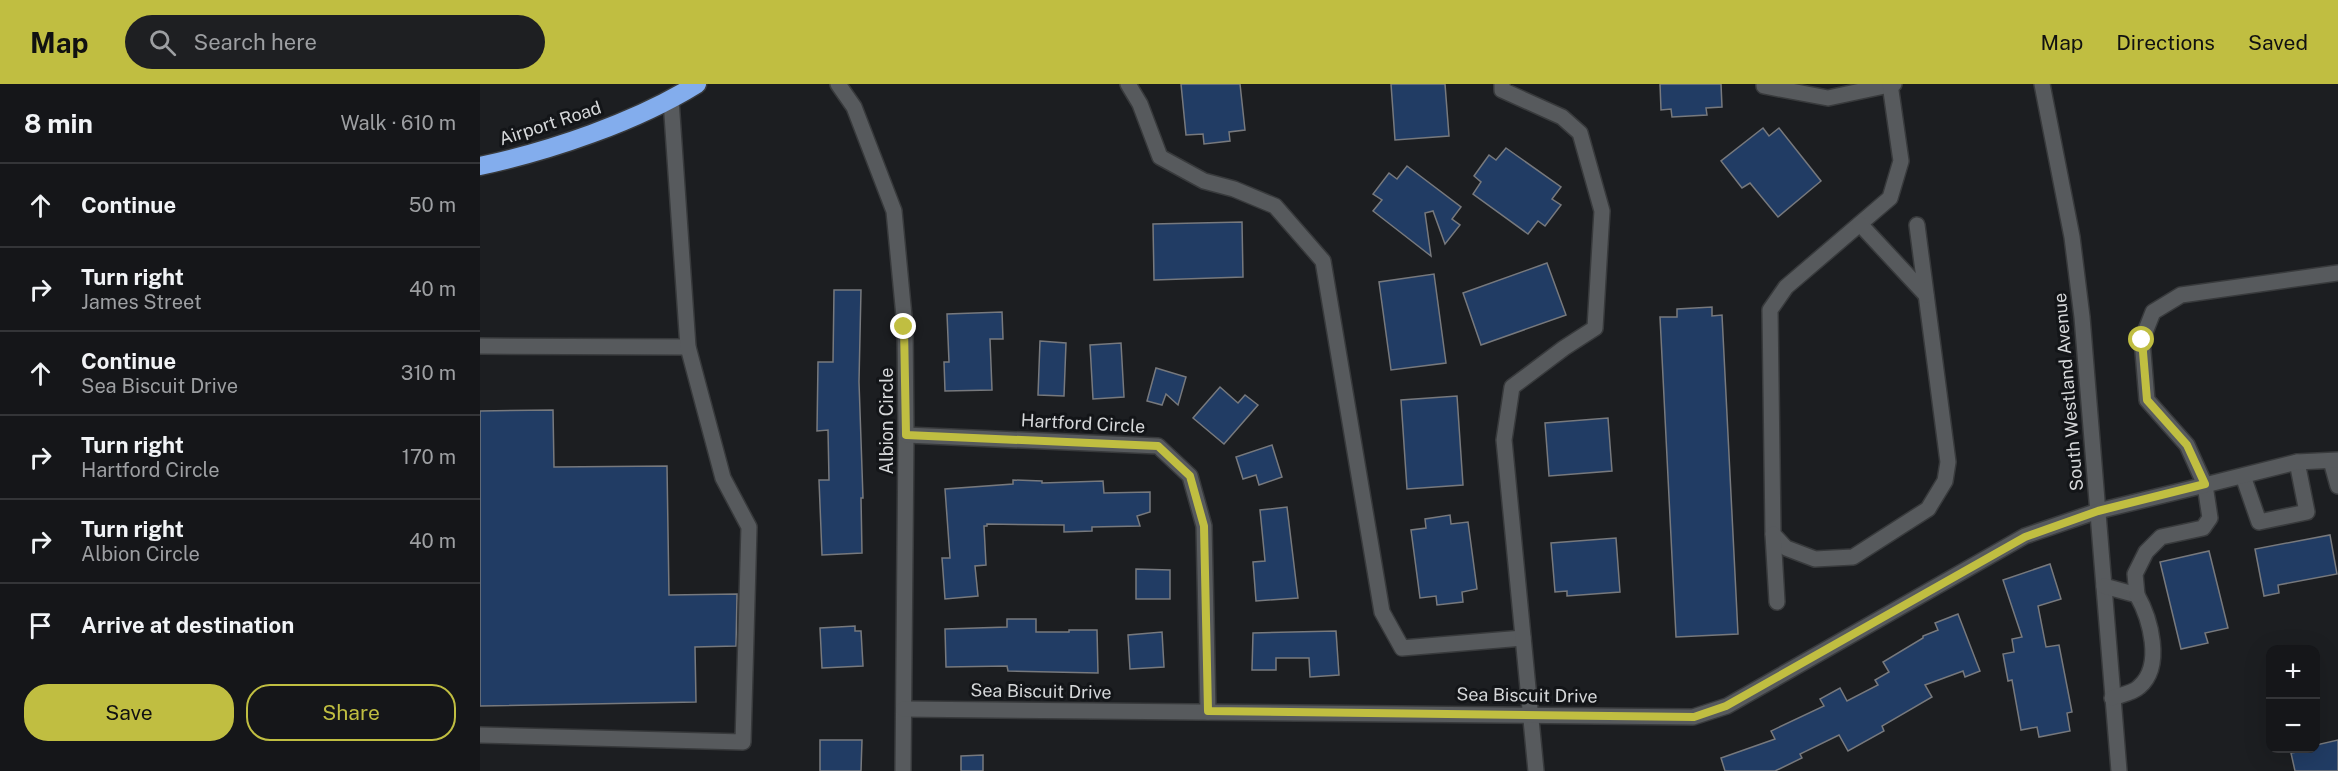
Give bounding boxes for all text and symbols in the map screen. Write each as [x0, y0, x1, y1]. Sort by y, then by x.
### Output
search box [125, 15, 545, 69]
text: Map [30, 26, 89, 59]
icon: search [146, 26, 179, 59]
text: Search here [194, 29, 317, 55]
text: Map [2041, 30, 2083, 55]
text: Directions [2116, 30, 2215, 55]
text: Saved [2248, 30, 2308, 55]
street label: Airport Road [496, 97, 604, 149]
text: 8 min [24, 108, 93, 139]
text: Walk · 610 m [340, 111, 456, 135]
icon: ahead [24, 189, 57, 222]
text: Continue [81, 192, 176, 218]
text: 50 m [409, 193, 456, 217]
text: Turn right [81, 264, 184, 290]
icon: right [24, 273, 57, 306]
text: 40 m [409, 277, 456, 301]
text: James Street [81, 290, 202, 314]
street label: South Westland Avenue [2049, 292, 2087, 492]
route end [890, 313, 916, 339]
route start [2128, 326, 2154, 352]
text: Continue [81, 348, 176, 374]
icon: ahead [24, 357, 57, 390]
text: 310 m [401, 361, 456, 385]
street label: Albion Circle [876, 368, 897, 475]
text: Sea Biscuit Drive [81, 374, 238, 398]
street label: Hartford Circle [1020, 409, 1146, 437]
text: Turn right [81, 432, 184, 458]
icon: right [24, 441, 57, 474]
text: 170 m [402, 445, 456, 469]
text: Hartford Circle [81, 458, 220, 482]
text: Turn right [81, 516, 184, 542]
icon: right [24, 525, 57, 558]
text: 40 m [409, 529, 456, 553]
text: Albion Circle [81, 542, 200, 566]
icon: arrive [24, 609, 57, 642]
text: Arrive at destination [81, 612, 294, 638]
map controls [2266, 645, 2320, 753]
button: + [2266, 645, 2320, 699]
street label: Sea Biscuit Drive [970, 679, 1112, 703]
street label: Sea Biscuit Drive [1456, 683, 1598, 707]
button: Save [24, 684, 234, 741]
button: Share [246, 684, 456, 741]
button: − [2266, 699, 2320, 753]

